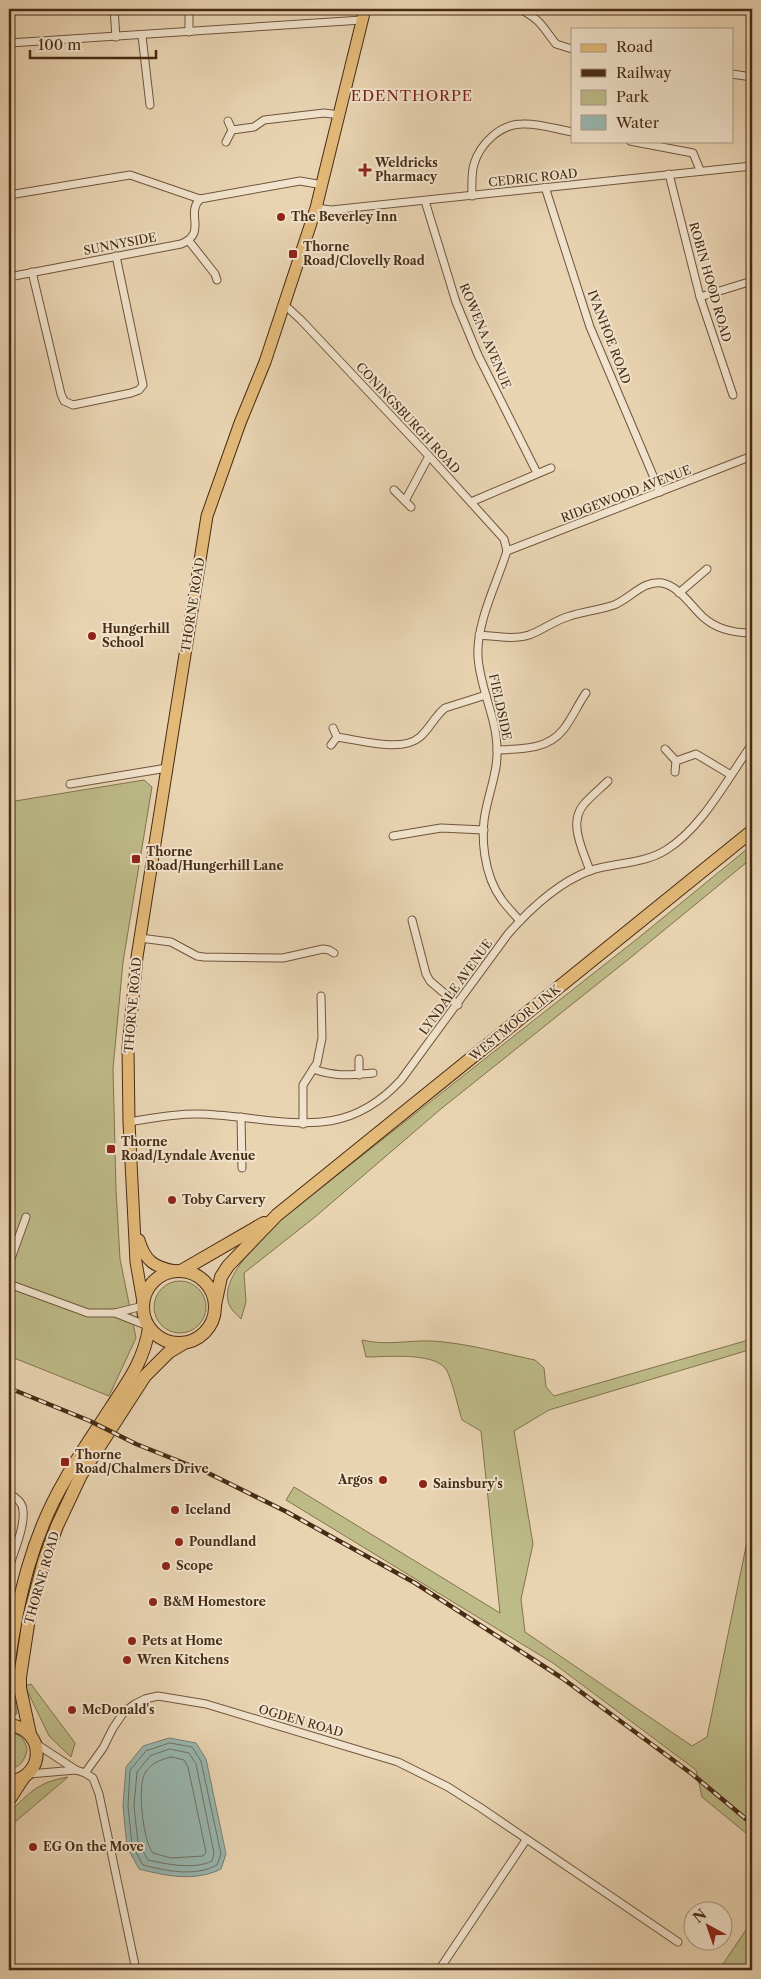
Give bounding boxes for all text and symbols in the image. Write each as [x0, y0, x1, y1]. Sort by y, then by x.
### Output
scale bar [30, 28, 156, 60]
legend [571, 28, 734, 142]
text: 100 m [38, 35, 81, 54]
text: Road [616, 37, 653, 56]
text: Railway [616, 63, 672, 82]
district label: EDENTHORPE [351, 86, 473, 105]
text: Park [616, 87, 650, 106]
text: Water [615, 113, 660, 132]
place label: Weldricks Pharmacy [374, 155, 438, 184]
marker: Weldricks Pharmacy [359, 164, 371, 176]
street label: CEDRIC ROAD [488, 165, 579, 190]
place label: The Beverley Inn [291, 209, 398, 224]
marker: The Beverley Inn [275, 211, 287, 223]
street label: ROBIN HOOD ROAD [686, 220, 735, 344]
street label: SUNNYSIDE [82, 229, 158, 258]
place label: Thorne Road/Clovelly Road [303, 239, 425, 268]
marker: Thorne Road/Clovelly Road [287, 248, 299, 260]
street label: ROWENA AVENUE [456, 281, 514, 391]
street label: IVANHOE ROAD [585, 288, 634, 386]
street label: CONINGSBURGH ROAD [353, 359, 464, 477]
street label: RIDGEWOOD AVENUE [559, 462, 693, 525]
street label: THORNE ROAD [178, 556, 207, 654]
place label: Hungerhill School [102, 621, 170, 650]
marker: Hungerhill School [86, 630, 98, 642]
street label: FIELDSIDE [486, 672, 515, 742]
place label: Thorne Road/Hungerhill Lane [146, 844, 284, 873]
marker: Thorne Road/Hungerhill Lane [130, 853, 142, 865]
street label: LYNDALE AVENUE [416, 936, 495, 1037]
street label: THORNE ROAD [121, 956, 144, 1053]
street label: WESTMOOR LINK [465, 981, 564, 1064]
place label: Thorne Road/Lyndale Avenue [121, 1134, 255, 1163]
marker: Thorne Road/Lyndale Avenue [105, 1143, 117, 1155]
place label: Toby Carvery [182, 1192, 266, 1207]
marker: Toby Carvery [166, 1194, 178, 1206]
place label: Thorne Road/Chalmers Drive [75, 1447, 209, 1476]
marker: Thorne Road/Chalmers Drive [59, 1456, 71, 1468]
place label: Argos [337, 1472, 373, 1487]
marker: Argos [377, 1474, 389, 1486]
place label: Sainsbury's [433, 1476, 503, 1491]
marker: Sainsbury's [417, 1478, 429, 1490]
place label: Iceland [185, 1502, 231, 1517]
marker: Iceland [169, 1504, 181, 1516]
street label: THORNE ROAD [21, 1529, 62, 1626]
place label: Poundland [189, 1534, 256, 1549]
marker: Poundland [173, 1536, 185, 1548]
place label: Scope [176, 1558, 213, 1573]
marker: Scope [160, 1560, 172, 1572]
place label: B&M Homestore [163, 1594, 266, 1609]
marker: B&M Homestore [147, 1596, 159, 1608]
place label: Pets at Home [142, 1633, 223, 1648]
marker: Pets at Home [126, 1635, 138, 1647]
place label: Wren Kitchens [136, 1652, 230, 1667]
marker: Wren Kitchens [121, 1654, 133, 1666]
street label: OGDEN ROAD [257, 1701, 346, 1740]
place label: McDonald's [82, 1702, 155, 1717]
marker: McDonald's [66, 1704, 78, 1716]
place label: EG On the Move [43, 1839, 144, 1854]
marker: EG On the Move [27, 1841, 39, 1853]
north arrow [684, 1902, 734, 1952]
text: N [689, 1905, 710, 1927]

